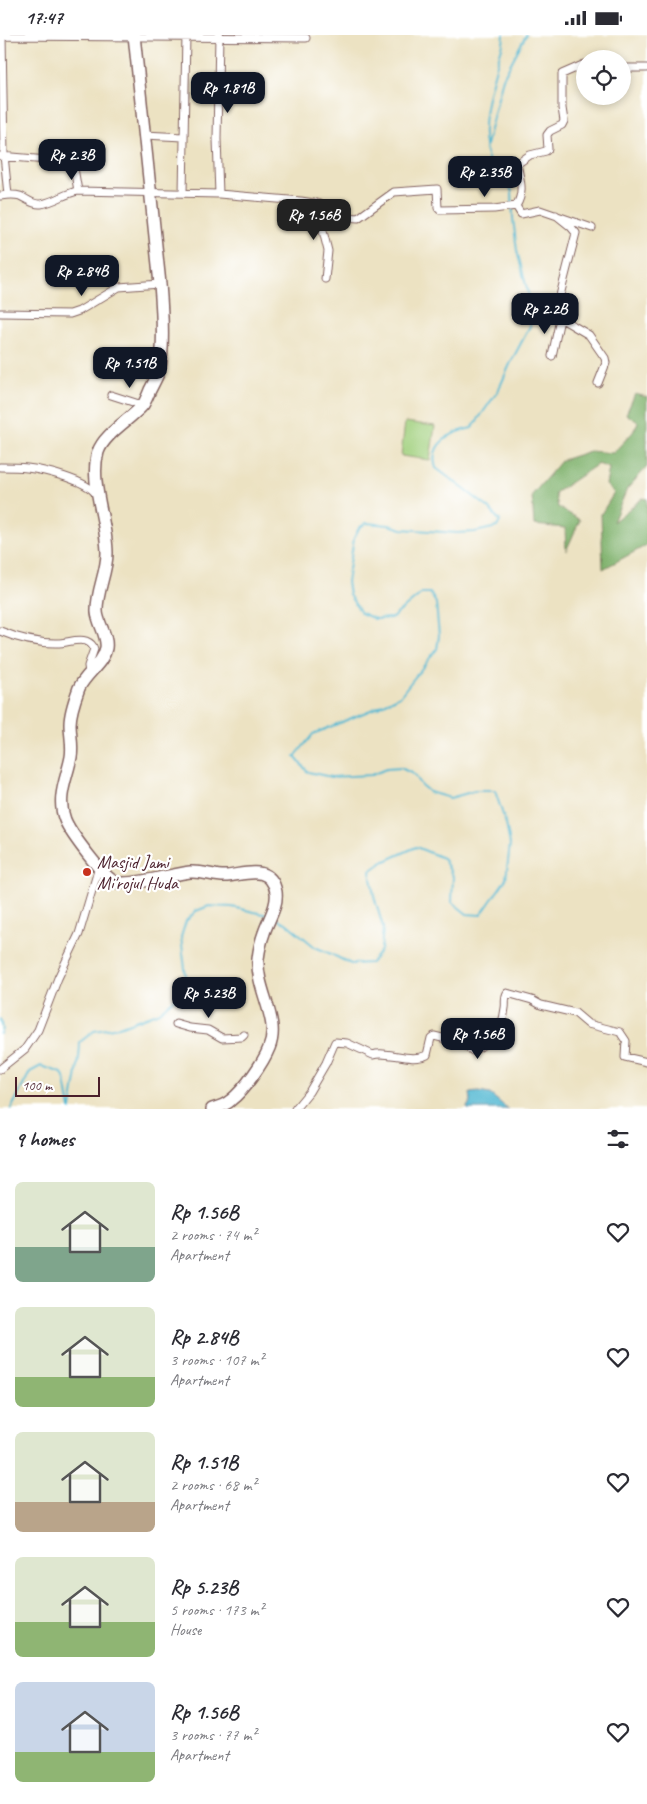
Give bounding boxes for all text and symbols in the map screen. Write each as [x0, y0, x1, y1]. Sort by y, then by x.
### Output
text: 17:47 [25, 6, 63, 30]
map controls [576, 50, 631, 105]
button: locate [576, 50, 631, 105]
pin: Rp 1.81B [176, 71, 280, 114]
text: Rp 1.81B [202, 78, 254, 98]
pin: Rp 2.3B [26, 139, 118, 181]
text: Rp 2.3B [50, 145, 94, 165]
pin: Rp 2.35B [433, 155, 537, 198]
text: Rp 2.35B [459, 162, 511, 182]
pin: Rp 1.56B [262, 199, 366, 241]
text: Rp 1.56B [288, 205, 340, 225]
pin: Rp 2.84B [30, 255, 134, 297]
text: Rp 2.84B [56, 261, 108, 281]
pin: Rp 2.2B [499, 293, 591, 335]
text: Rp 2.2B [523, 299, 567, 319]
pin: Rp 1.51B [78, 347, 182, 389]
text: Rp 1.51B [104, 353, 156, 373]
place label: Masjid Jami Mi'rojul Huda [97, 851, 179, 894]
marker: Masjid Jami Mi'rojul Huda [81, 866, 93, 878]
pin: Rp 5.23B [157, 977, 261, 1019]
text: Rp 5.23B [183, 983, 235, 1003]
pin: Rp 1.56B [426, 1017, 530, 1060]
text: Rp 1.56B [452, 1024, 504, 1044]
scale bar [15, 1074, 100, 1097]
text: 100 m [22, 1077, 52, 1094]
icon: filters [604, 1125, 632, 1153]
text: 9 homes [15, 1126, 74, 1152]
text: Rp 1.56B [170, 1199, 238, 1225]
icon: home [55, 1202, 115, 1262]
icon: heart [604, 1218, 632, 1246]
text: 2 rooms · 74 m² [170, 1225, 256, 1245]
text: Apartment [170, 1245, 229, 1265]
text: Rp 2.84B [170, 1324, 238, 1350]
icon: home [55, 1327, 115, 1387]
icon: heart [604, 1343, 632, 1371]
text: 3 rooms · 107 m² [170, 1350, 264, 1370]
text: Apartment [170, 1370, 229, 1390]
text: Rp 1.51B [170, 1449, 238, 1475]
icon: home [55, 1452, 115, 1512]
icon: heart [604, 1468, 632, 1496]
text: 2 rooms · 68 m² [170, 1475, 256, 1495]
text: Apartment [170, 1495, 229, 1515]
text: Rp 5.23B [170, 1574, 238, 1600]
icon: home [55, 1577, 115, 1637]
icon: heart [604, 1593, 632, 1621]
text: 5 rooms · 173 m² [170, 1600, 264, 1620]
text: House [170, 1620, 201, 1640]
text: Rp 1.56B [170, 1699, 238, 1725]
icon: home [55, 1702, 115, 1762]
icon: heart [604, 1718, 632, 1746]
text: 3 rooms · 77 m² [170, 1725, 256, 1745]
text: Apartment [170, 1745, 229, 1765]

